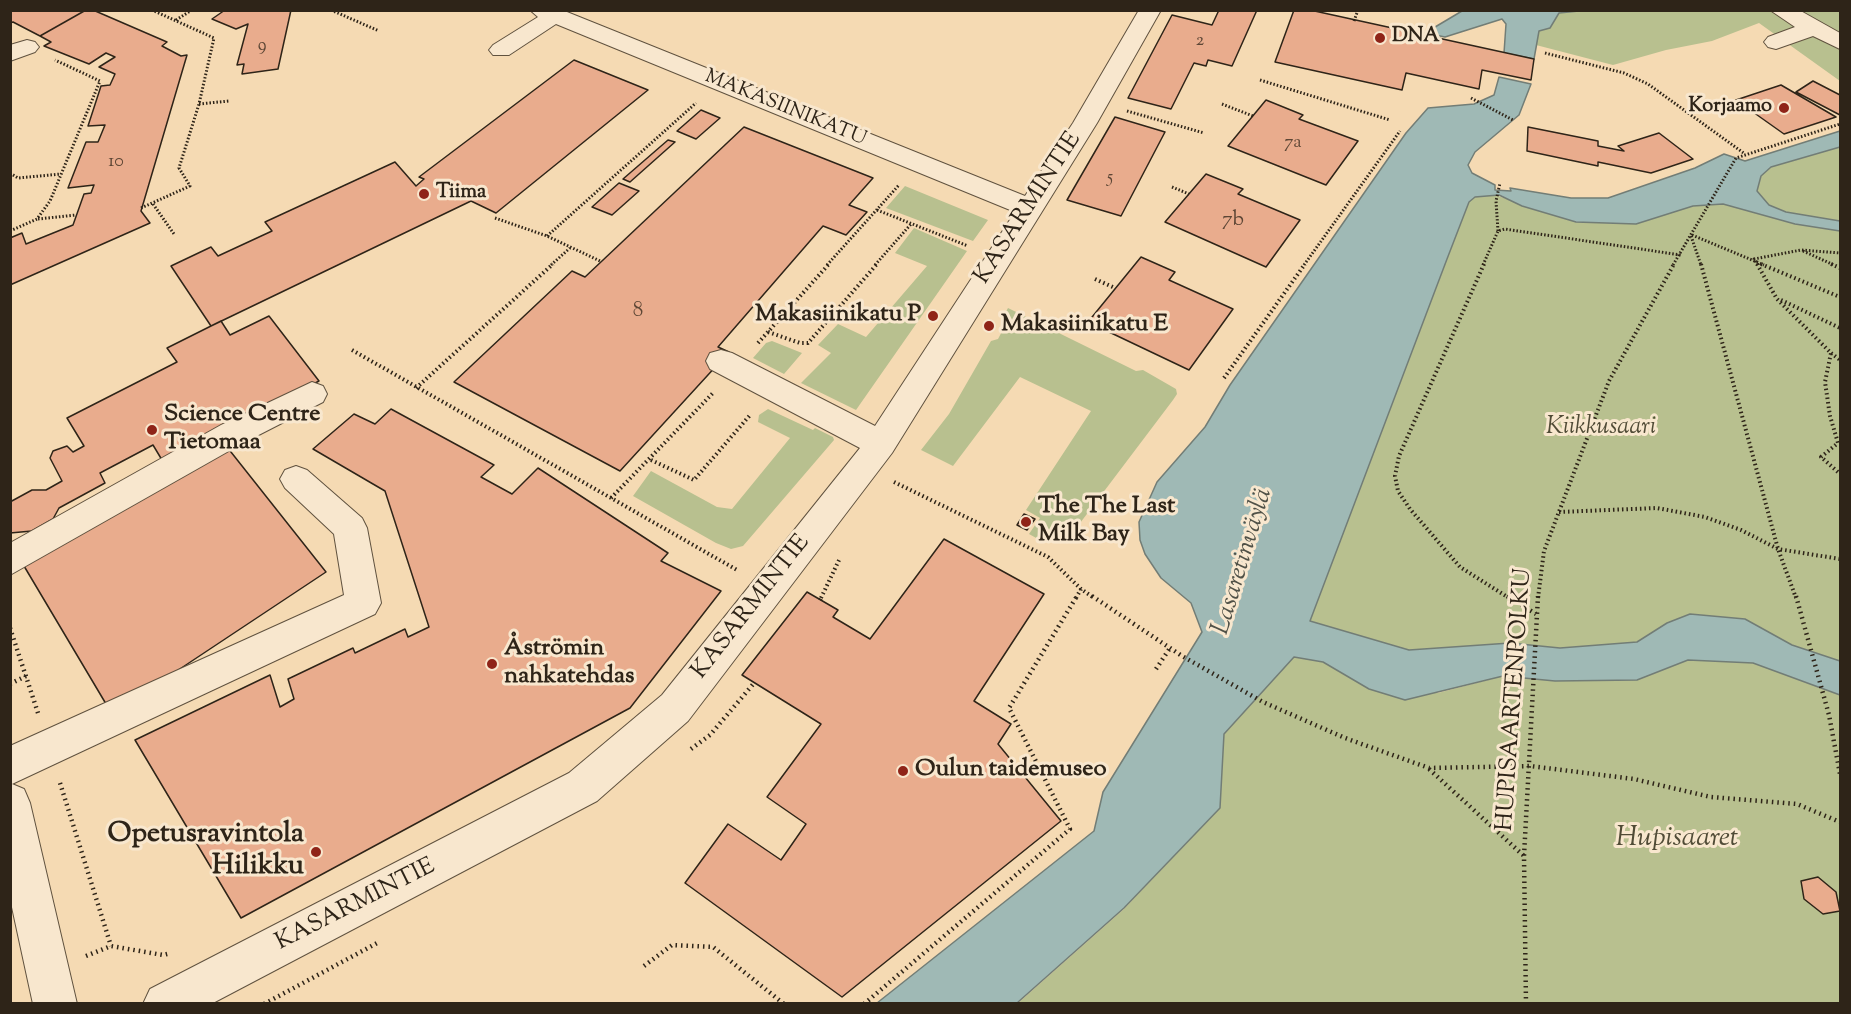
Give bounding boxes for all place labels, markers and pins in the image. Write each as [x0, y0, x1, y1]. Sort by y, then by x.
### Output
place label: DNA [1392, 26, 1439, 50]
marker: DNA [1373, 31, 1387, 45]
place label: Korjaamo [1689, 96, 1772, 120]
marker: Korjaamo [1777, 101, 1791, 115]
place label: Tiima [436, 182, 486, 206]
marker: Tiima [417, 187, 431, 201]
place label: Makasiinikatu P [755, 302, 921, 330]
marker: Makasiinikatu P [926, 309, 940, 323]
place label: Makasiinikatu E [1001, 312, 1168, 340]
marker: Makasiinikatu E [982, 319, 996, 333]
place label: Science Centre Tietomaa [164, 402, 320, 458]
marker: Science Centre Tietomaa [145, 423, 159, 437]
place label: The The Last Milk Bay [1038, 494, 1175, 550]
marker: The The Last Milk Bay [1019, 515, 1033, 529]
place label: Åströmin nahkatehdas [504, 636, 634, 692]
marker: Åströmin nahkatehdas [485, 657, 499, 671]
place label: Oulun taidemuseo [915, 757, 1107, 785]
marker: Oulun taidemuseo [896, 764, 910, 778]
place label: Opetusravintola Hilikku [108, 819, 304, 885]
marker: Opetusravintola Hilikku [309, 845, 323, 859]

